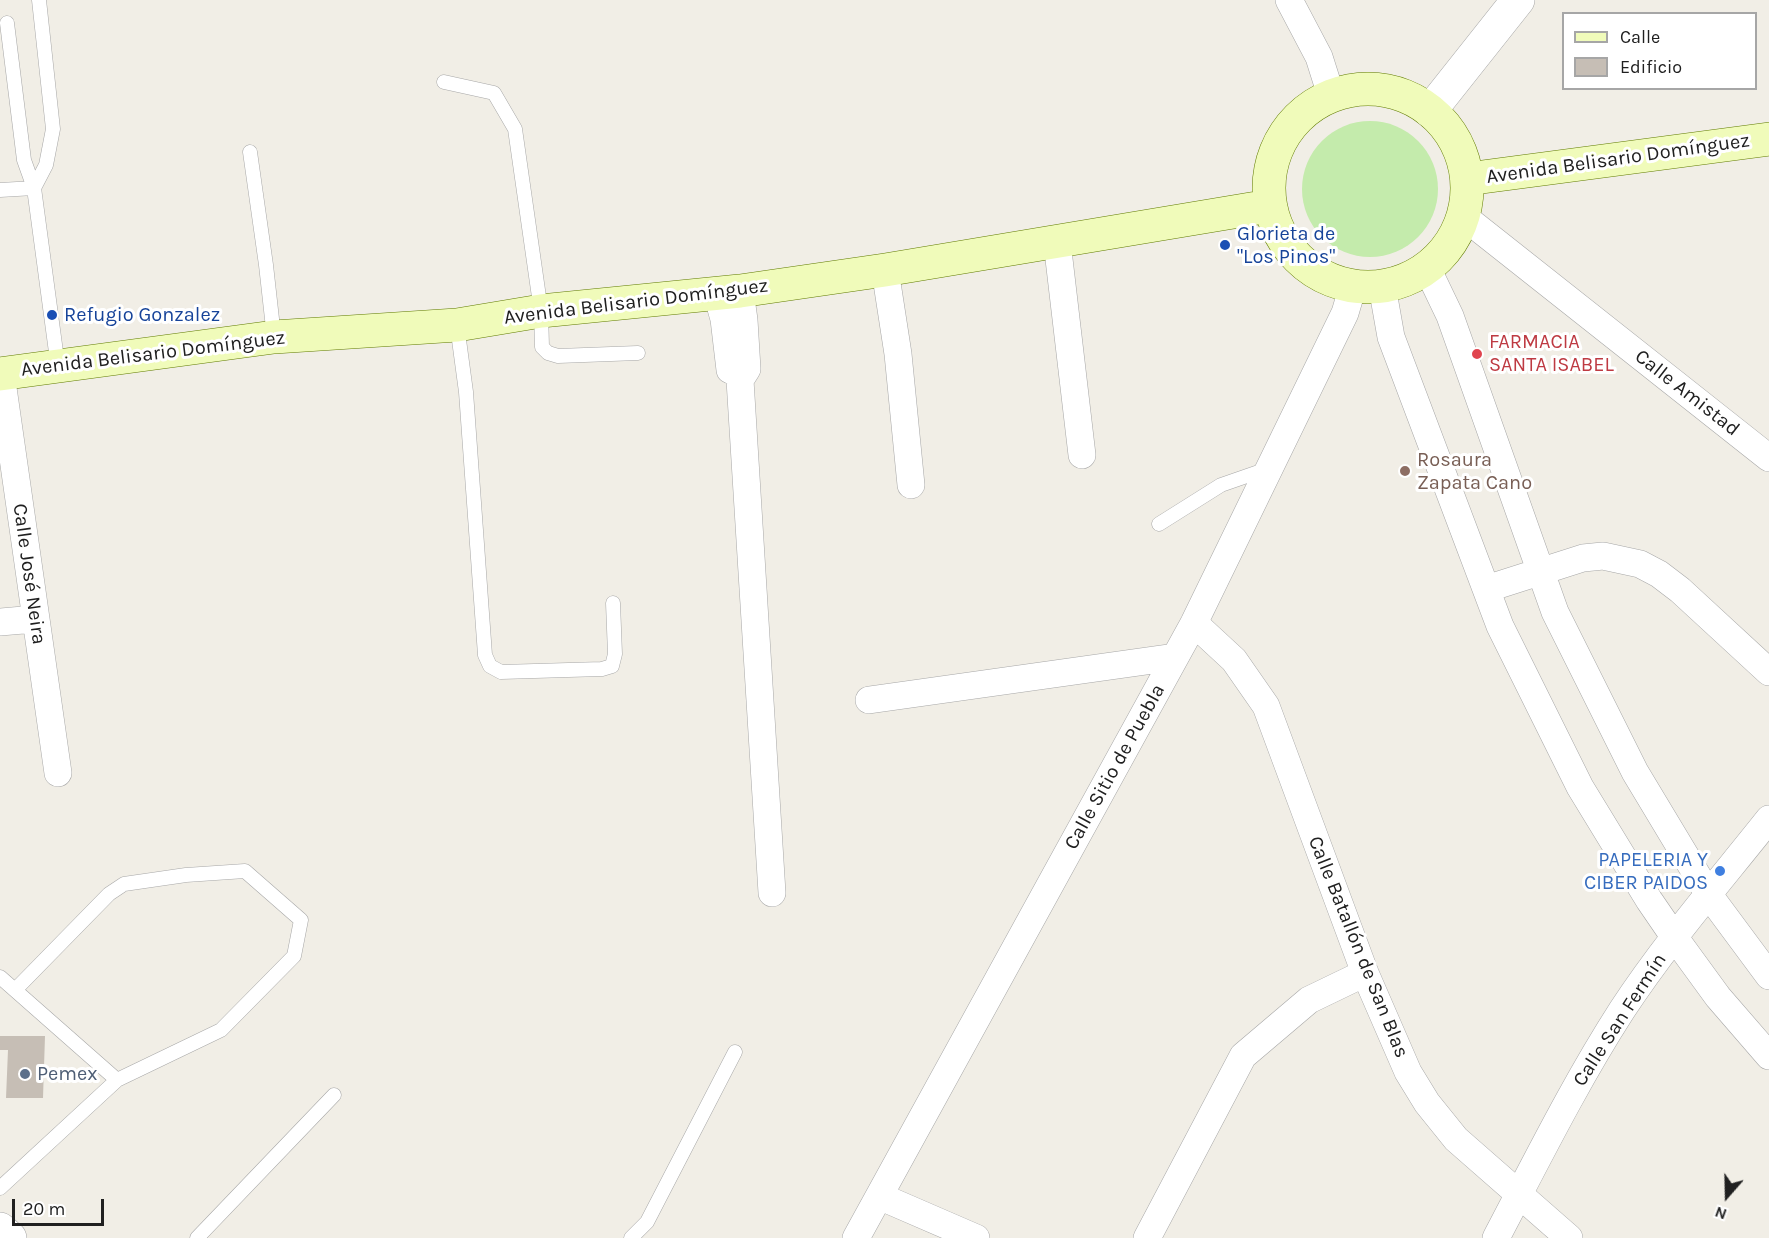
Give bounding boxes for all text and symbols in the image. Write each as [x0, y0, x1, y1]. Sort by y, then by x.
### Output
legend [1562, 12, 1757, 90]
text: Calle [1620, 26, 1660, 48]
text: Edificio [1620, 56, 1682, 78]
street label: Avenida Belisario Domínguez [1485, 129, 1751, 189]
place label: Glorieta de "Los Pinos" [1237, 222, 1335, 269]
marker: Glorieta de "Los Pinos" [1218, 238, 1232, 252]
street label: Avenida Belisario Domínguez [503, 274, 769, 330]
place label: Refugio Gonzalez [64, 303, 220, 327]
marker: Refugio Gonzalez [45, 308, 59, 322]
street label: Avenida Belisario Domínguez [20, 326, 286, 382]
place label: FARMACIA SANTA ISABEL [1489, 330, 1614, 377]
street label: Calle Amistad [1630, 345, 1744, 441]
marker: FARMACIA SANTA ISABEL [1470, 347, 1484, 361]
place label: Rosaura Zapata Cano [1417, 448, 1532, 495]
marker: Rosaura Zapata Cano [1398, 464, 1412, 478]
street label: Calle José Neira [7, 502, 51, 646]
street label: Calle Sitio de Puebla [1060, 680, 1170, 854]
street label: Calle Batallón de San Blas [1303, 833, 1413, 1061]
place label: PAPELERIA Y CIBER PAIDOS [1584, 848, 1708, 895]
marker: PAPELERIA Y CIBER PAIDOS [1713, 864, 1727, 878]
street label: Calle San Fermín [1568, 949, 1672, 1091]
place label: Pemex [37, 1062, 98, 1086]
marker: Pemex [18, 1067, 32, 1081]
north arrow [1697, 1166, 1757, 1226]
scale bar [15, 1187, 106, 1225]
text: 20 m [23, 1198, 65, 1220]
text: N [1712, 1202, 1729, 1224]

